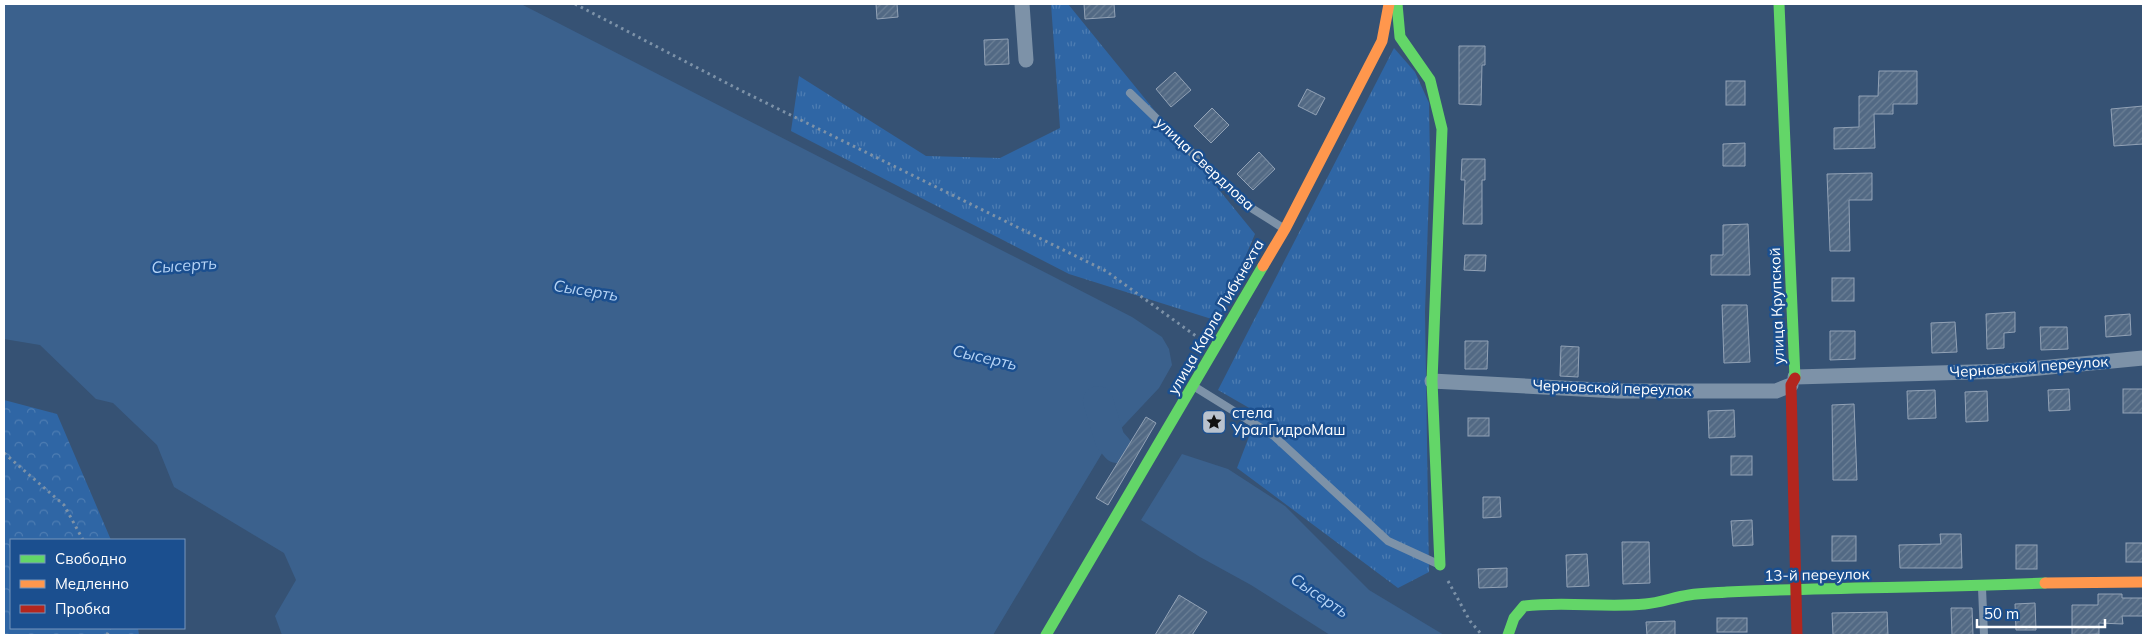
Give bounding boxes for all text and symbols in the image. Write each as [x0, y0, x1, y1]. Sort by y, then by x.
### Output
street label: улица Свердлова [1152, 113, 1259, 214]
street label: улица Карла Либкнехта [1163, 236, 1268, 398]
street label: улица Крупской [1765, 247, 1788, 365]
water label: Сысерть [151, 253, 218, 277]
water label: Сысерть [552, 275, 620, 305]
water label: Сысерть [951, 340, 1019, 374]
street label: Черновской переулок [1949, 351, 2110, 382]
street label: Черновской переулок [1532, 375, 1693, 400]
place label: стела УралГидроМаш [1231, 403, 1346, 439]
place icon: стела УралГидроМаш [1201, 409, 1227, 435]
legend [10, 539, 185, 629]
text: Свободно [55, 549, 127, 568]
street label: 13-й переулок [1764, 564, 1871, 585]
water label: Сысерть [1287, 568, 1353, 622]
text: Медленно [55, 574, 129, 593]
scale bar [1977, 596, 2104, 628]
text: Пробка [55, 599, 110, 618]
text: 50 m [1984, 604, 2019, 623]

